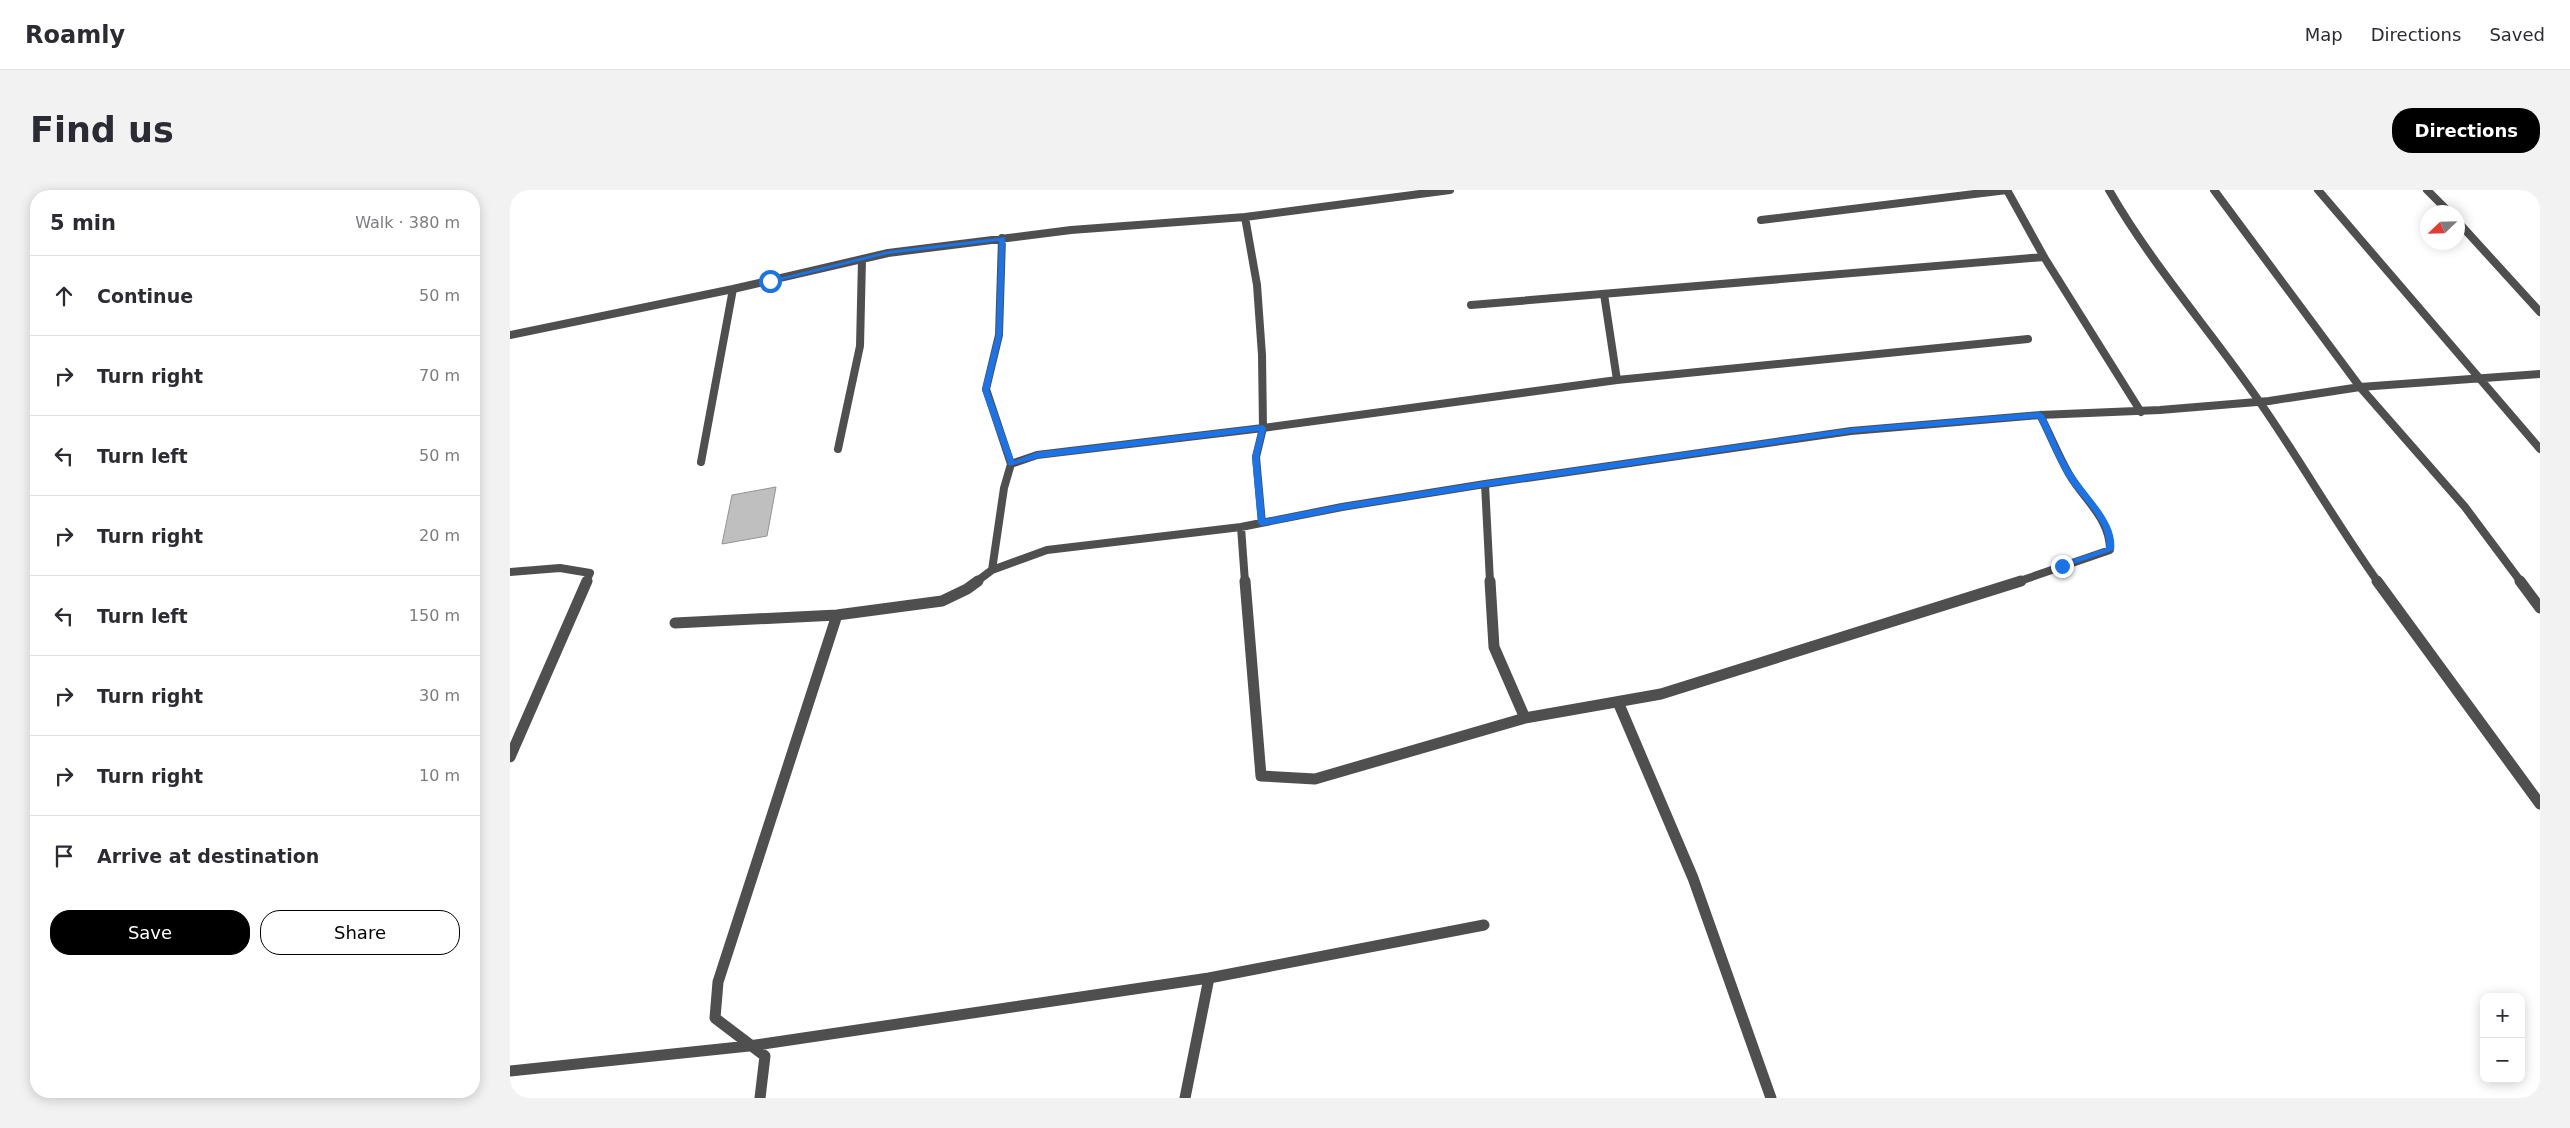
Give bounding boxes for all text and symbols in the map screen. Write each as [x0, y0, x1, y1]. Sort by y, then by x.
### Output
text: Roamly [25, 21, 125, 49]
text: Map [2305, 24, 2343, 45]
text: Directions [2371, 24, 2461, 45]
text: Saved [2489, 24, 2545, 45]
button: Directions [2392, 108, 2540, 153]
text: Find us [30, 110, 174, 150]
north arrow [2420, 205, 2465, 250]
text: 5 min [50, 211, 116, 235]
text: Walk · 380 m [355, 213, 460, 232]
route start [759, 270, 782, 293]
icon: ahead [50, 282, 78, 310]
text: Continue [97, 285, 193, 307]
text: 50 m [419, 286, 460, 305]
icon: right [50, 362, 78, 390]
text: Turn right [97, 365, 203, 387]
text: 70 m [419, 366, 460, 385]
icon: left [50, 442, 78, 470]
text: Turn left [97, 445, 188, 467]
text: 50 m [419, 446, 460, 465]
icon: right [50, 522, 78, 550]
text: Turn right [97, 525, 203, 547]
text: 20 m [419, 526, 460, 545]
route end [2051, 555, 2074, 578]
icon: left [50, 602, 78, 630]
text: Turn left [97, 605, 188, 627]
text: 150 m [409, 606, 460, 625]
icon: right [50, 682, 78, 710]
text: Turn right [97, 685, 203, 707]
text: 30 m [419, 686, 460, 705]
icon: right [50, 762, 78, 790]
text: Turn right [97, 765, 203, 787]
text: 10 m [419, 766, 460, 785]
icon: arrive [50, 842, 78, 870]
text: Arrive at destination [97, 845, 319, 867]
button: Save [50, 910, 250, 955]
button: Share [260, 910, 460, 955]
map controls [2480, 993, 2525, 1083]
button: + [2480, 993, 2525, 1038]
button: − [2480, 1038, 2525, 1083]

